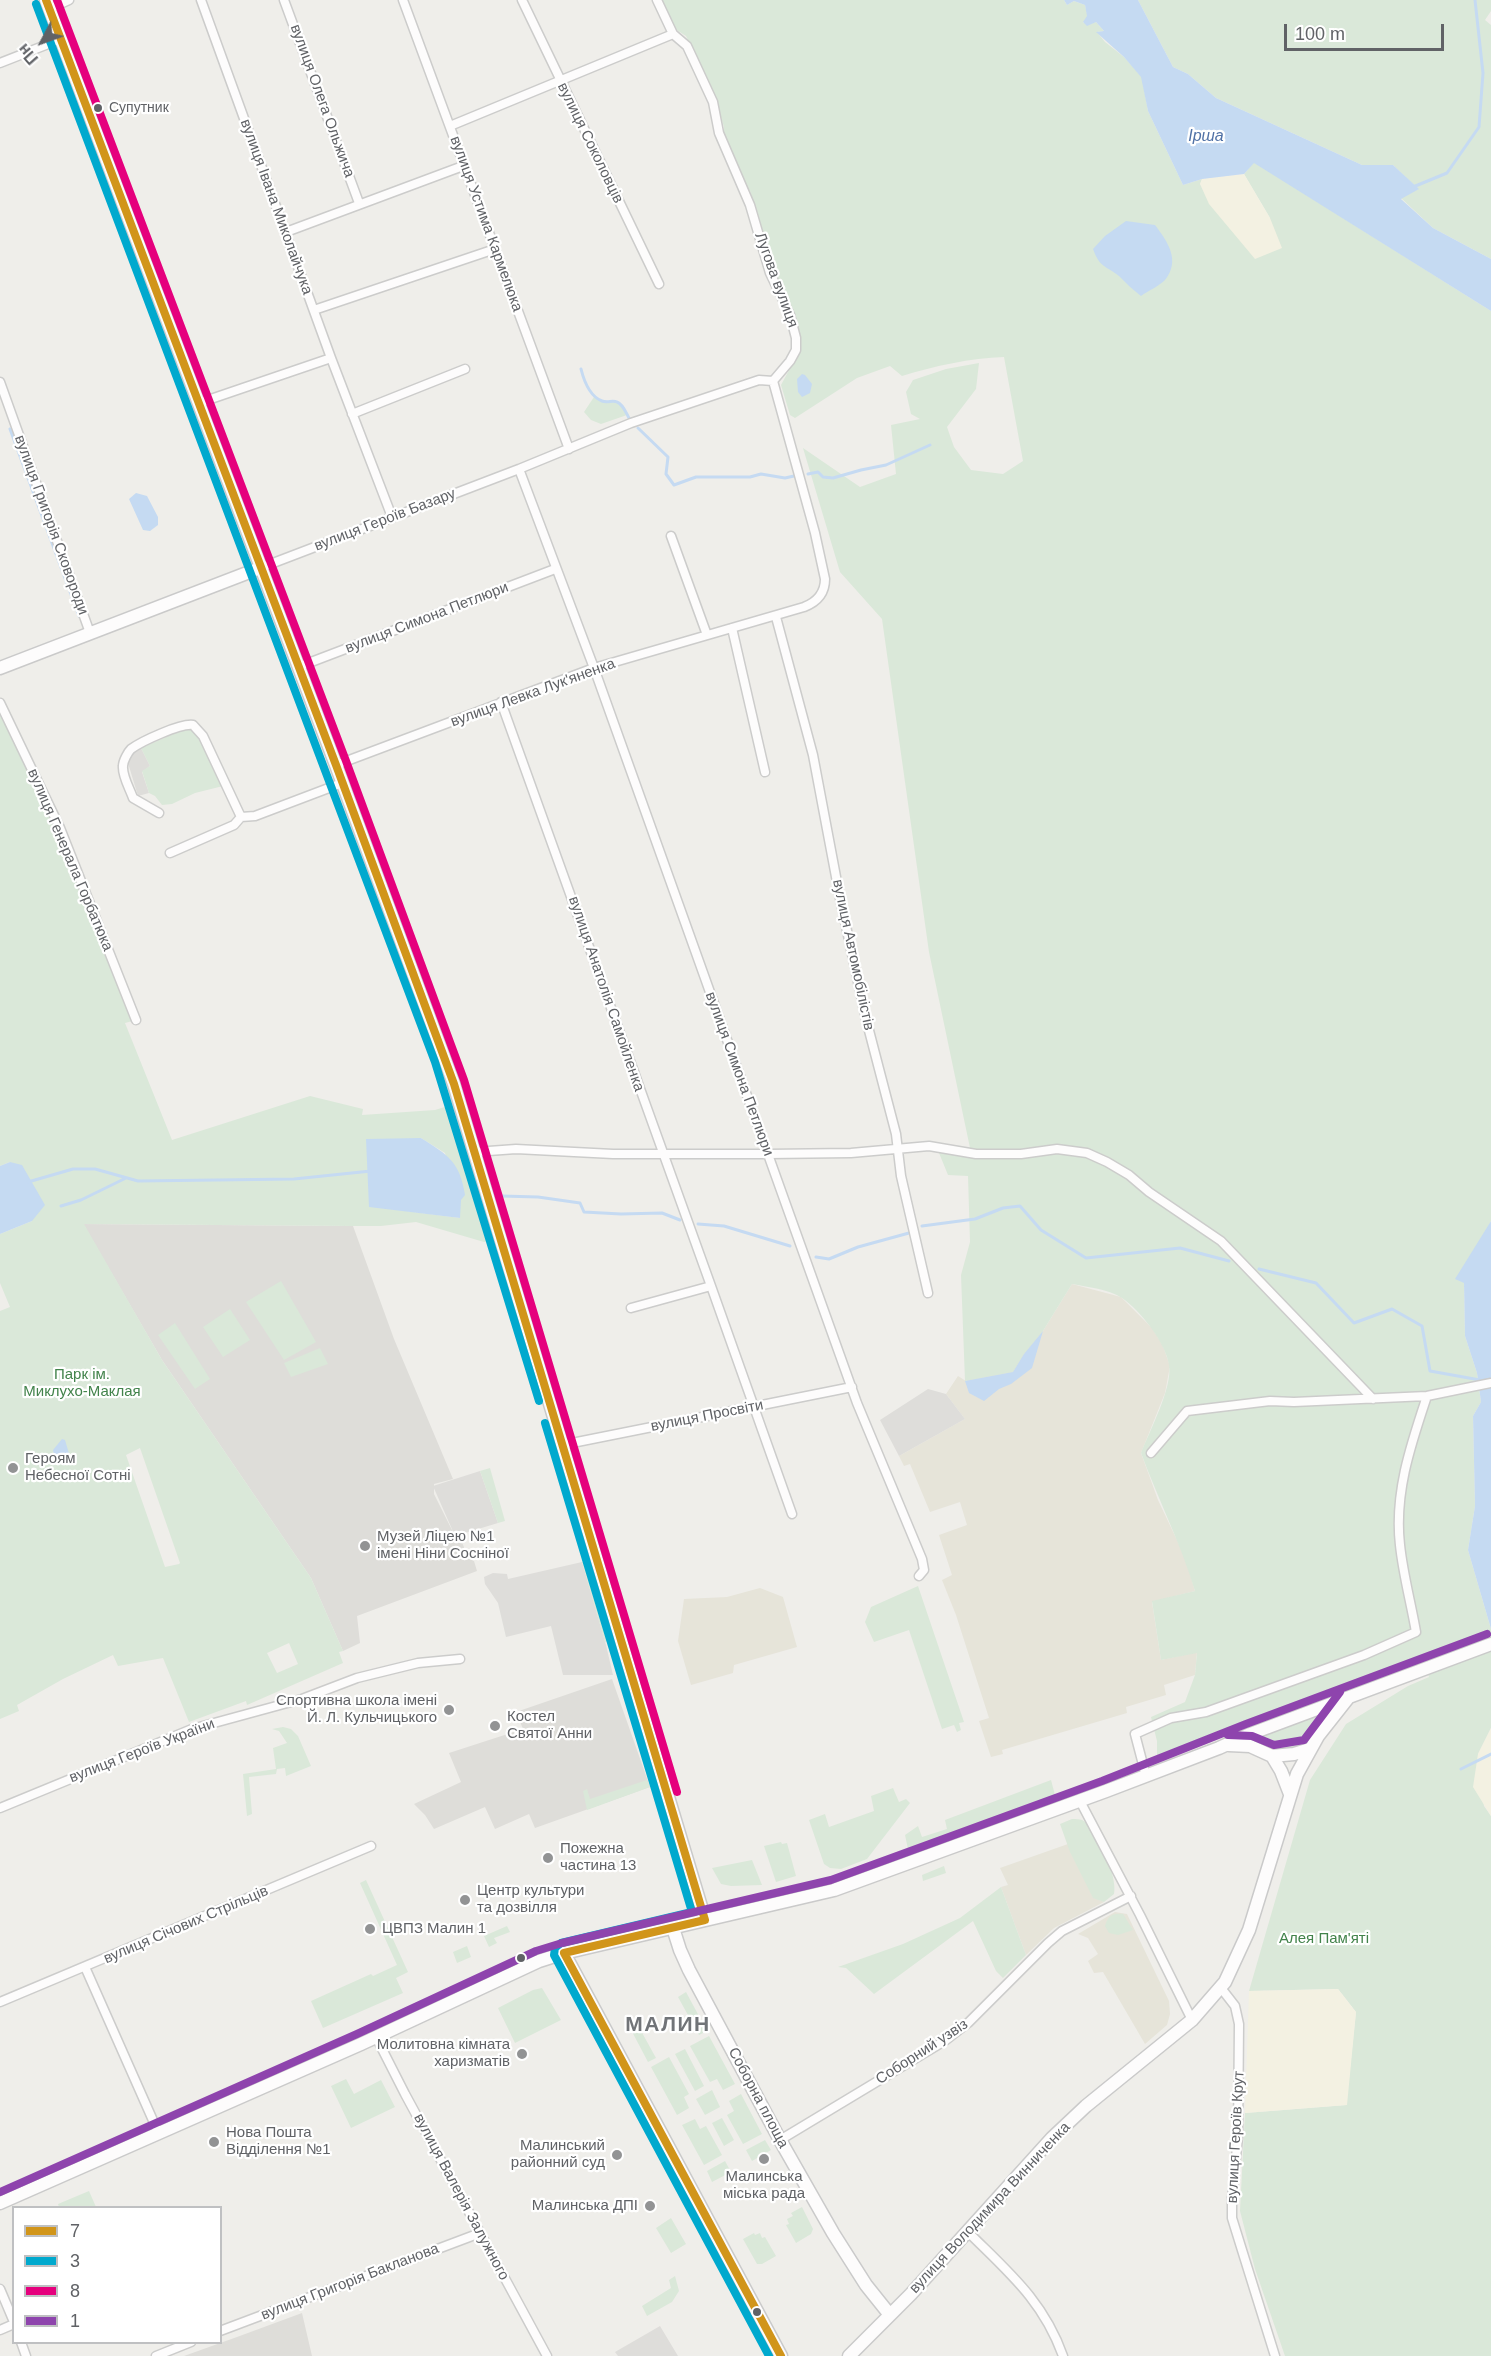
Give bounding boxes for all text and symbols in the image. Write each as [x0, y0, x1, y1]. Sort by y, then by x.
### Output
north arrow [12, 12, 72, 72]
scale bar [1287, 12, 1448, 50]
street label: вулиця Олега Ольжича [286, 22, 358, 180]
text: 100 m [1295, 24, 1345, 44]
text: Пн [15, 41, 41, 68]
street label: вулиця Соколовців [553, 80, 627, 206]
place label: Супутник [109, 100, 169, 116]
marker: Супутник [92, 102, 104, 114]
street label: вулиця Івана Миколайчука [236, 117, 316, 297]
water label: Ірша [1188, 127, 1224, 147]
street label: вулиця Устима Кармелюка [446, 134, 526, 314]
street label: Лугова вулиця [750, 230, 802, 330]
street label: вулиця Григорія Сковороди [10, 433, 92, 617]
street label: вулиця Героїв Базару [312, 485, 458, 555]
street label: вулиця Симона Петлюри [343, 579, 511, 657]
street label: вулиця Левка Лук'яненка [448, 655, 618, 731]
street label: вулиця Генерала Горбатюка [23, 766, 117, 954]
street label: вулиця Автомобілістів [828, 878, 878, 1032]
street label: вулиця Анатолія Самойленка [564, 894, 648, 1094]
street label: вулиця Симона Петлюри [701, 989, 777, 1159]
park label: Парк ім. Миклухо-Маклая [23, 1366, 141, 1401]
street label: вулиця Просвіти [649, 1396, 765, 1436]
place label: Героям Небесної Сотні [25, 1450, 131, 1485]
marker: Героям Небесної Сотні [6, 1461, 20, 1475]
place label: Музей Ліцею №1 імені Ніни Сосніної [377, 1528, 509, 1563]
marker: Музей Ліцею №1 імені Ніни Сосніної [358, 1539, 372, 1553]
place label: Спортивна школа імені Й. Л. Кульчицького [276, 1692, 437, 1727]
marker: Спортивна школа імені Й. Л. Кульчицького [442, 1703, 456, 1717]
place label: Костел Святої Анни [507, 1708, 592, 1743]
street label: вулиця Героїв України [67, 1715, 217, 1787]
marker: Костел Святої Анни [488, 1719, 502, 1733]
place label: Пожежна частина 13 [560, 1840, 636, 1875]
marker: Пожежна частина 13 [541, 1851, 555, 1865]
street label: вулиця Січових Стрільців [101, 1882, 271, 1968]
place label: Центр культури та дозвілля [477, 1882, 584, 1917]
marker: Центр культури та дозвілля [458, 1893, 472, 1907]
place label: ЦВПЗ Малин 1 [382, 1920, 486, 1938]
marker: ЦВПЗ Малин 1 [363, 1922, 377, 1936]
park label: Алея Пам'яті [1279, 1930, 1369, 1948]
unlabelled marker [515, 1952, 527, 1964]
district label: МАЛИН [625, 2012, 711, 2038]
street label: Соборний узвіз [873, 2016, 971, 2088]
place label: Молитовна кімната харизматів [377, 2036, 510, 2071]
street label: Соборна площа [724, 2045, 792, 2151]
marker: Молитовна кімната харизматів [515, 2047, 529, 2061]
street label: вулиця Героїв Крут [1224, 2070, 1248, 2204]
street label: вулиця Валерія Залужного [409, 2111, 513, 2283]
street label: вулиця Володимира Винниченка [906, 2119, 1074, 2297]
place label: Нова Пошта Відділення №1 [226, 2124, 331, 2159]
marker: Нова Пошта Відділення №1 [207, 2135, 221, 2149]
place label: Малинський районний суд [511, 2137, 605, 2172]
marker: Малинський районний суд [610, 2148, 624, 2162]
marker: Малинська міська рада [757, 2152, 771, 2166]
place label: Малинська міська рада [723, 2168, 805, 2203]
place label: Малинська ДПІ [532, 2197, 638, 2215]
marker: Малинська ДПІ [643, 2199, 657, 2213]
legend [12, 2206, 222, 2344]
text: 7 [70, 2221, 80, 2241]
street label: вулиця Григорія Бакланова [259, 2240, 441, 2324]
text: 3 [70, 2251, 80, 2271]
text: 8 [70, 2281, 80, 2301]
unlabelled marker [751, 2306, 763, 2318]
text: 1 [70, 2311, 80, 2331]

